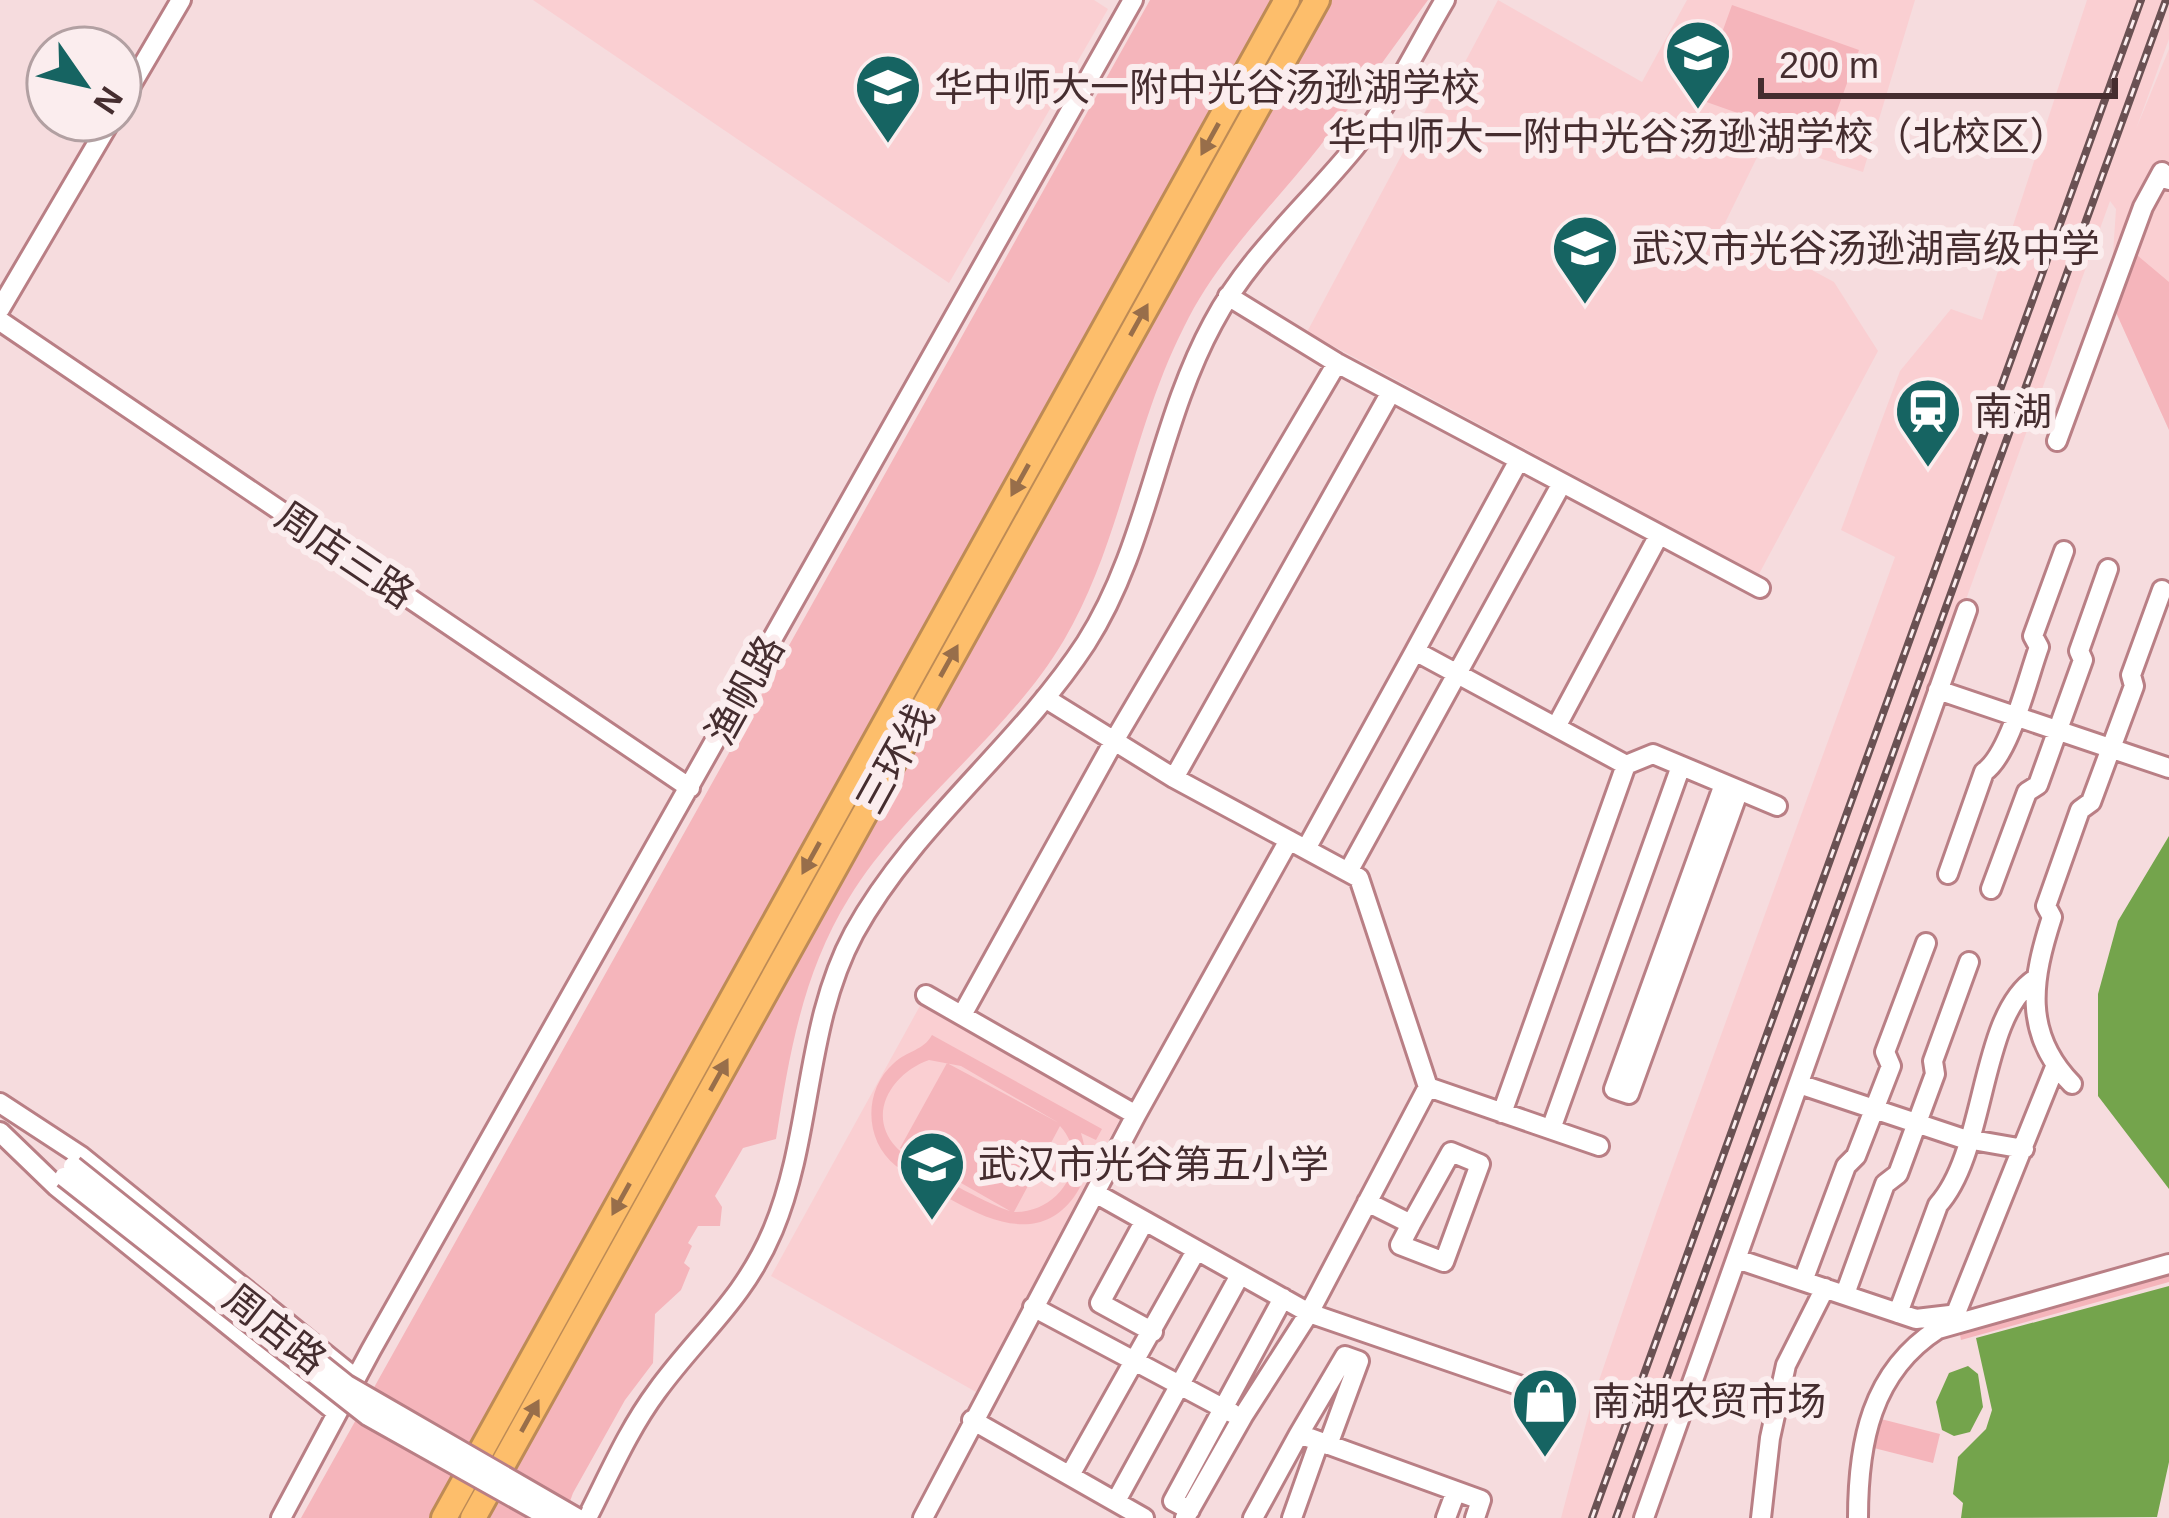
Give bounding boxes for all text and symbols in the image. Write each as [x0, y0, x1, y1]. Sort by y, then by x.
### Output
school or university icon: 华中师大一附中光谷汤逊湖学校（北校区） [1663, 18, 1733, 112]
north arrow [24, 24, 144, 144]
scale bar [1761, 24, 2115, 98]
text: 200 m [1779, 45, 1879, 86]
school or university icon: 华中师大一附中光谷汤逊湖学校 [853, 52, 923, 146]
place label: 华中师大一附中光谷汤逊湖学校 [934, 66, 1480, 109]
text: N [86, 80, 130, 121]
place label: 华中师大一附中光谷汤逊湖学校（北校区） [1327, 115, 2069, 158]
one-way arrow [1200, 122, 1221, 156]
school or university icon: 武汉市光谷汤逊湖高级中学 [1550, 213, 1620, 307]
place label: 武汉市光谷汤逊湖高级中学 [1632, 227, 2100, 270]
one-way arrow [1128, 302, 1149, 337]
station icon: 南湖 [1893, 376, 1963, 470]
place label: 南湖 [1974, 390, 2052, 433]
one-way arrow [1010, 463, 1031, 497]
street label: 周店三路 [268, 494, 422, 616]
street label: 渔帆路 [698, 628, 792, 752]
one-way arrow [938, 644, 959, 677]
street label: 三环线 [848, 697, 942, 821]
one-way arrow [801, 841, 822, 874]
one-way arrow [708, 1058, 729, 1092]
school or university icon: 武汉市光谷第五小学 [897, 1129, 967, 1223]
place label: 武汉市光谷第五小学 [978, 1143, 1329, 1186]
one-way arrow [611, 1181, 632, 1216]
street label: 周店路 [216, 1276, 334, 1382]
shop icon: 南湖农贸市场 [1510, 1366, 1580, 1460]
place label: 南湖农贸市场 [1592, 1380, 1826, 1423]
one-way arrow [518, 1399, 539, 1432]

